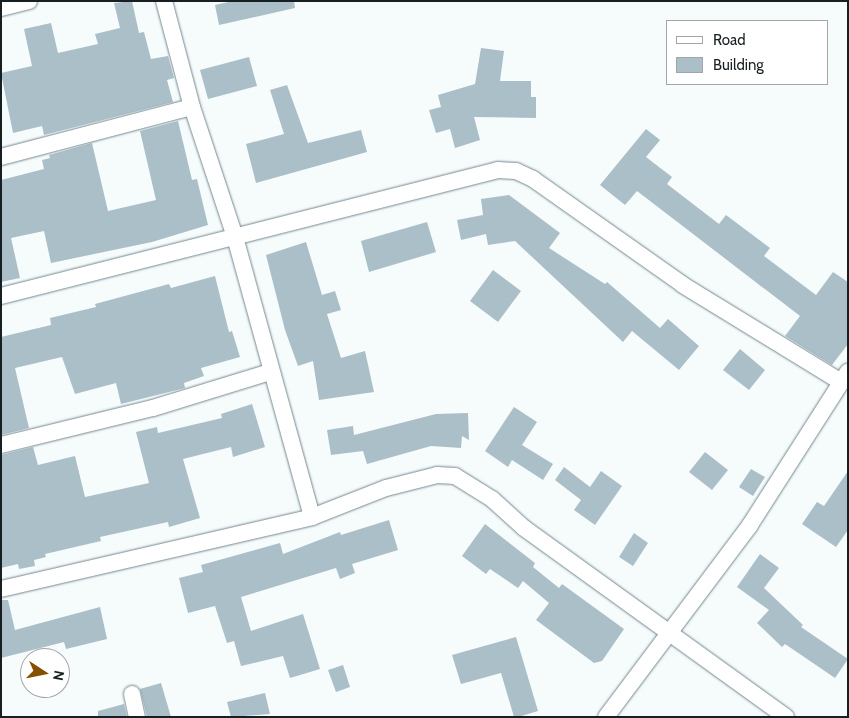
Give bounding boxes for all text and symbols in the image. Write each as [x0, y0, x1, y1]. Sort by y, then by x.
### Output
legend [666, 20, 829, 85]
text: Road [713, 31, 746, 49]
text: Building [713, 56, 764, 74]
north arrow [20, 648, 70, 698]
text: N [49, 669, 69, 682]

